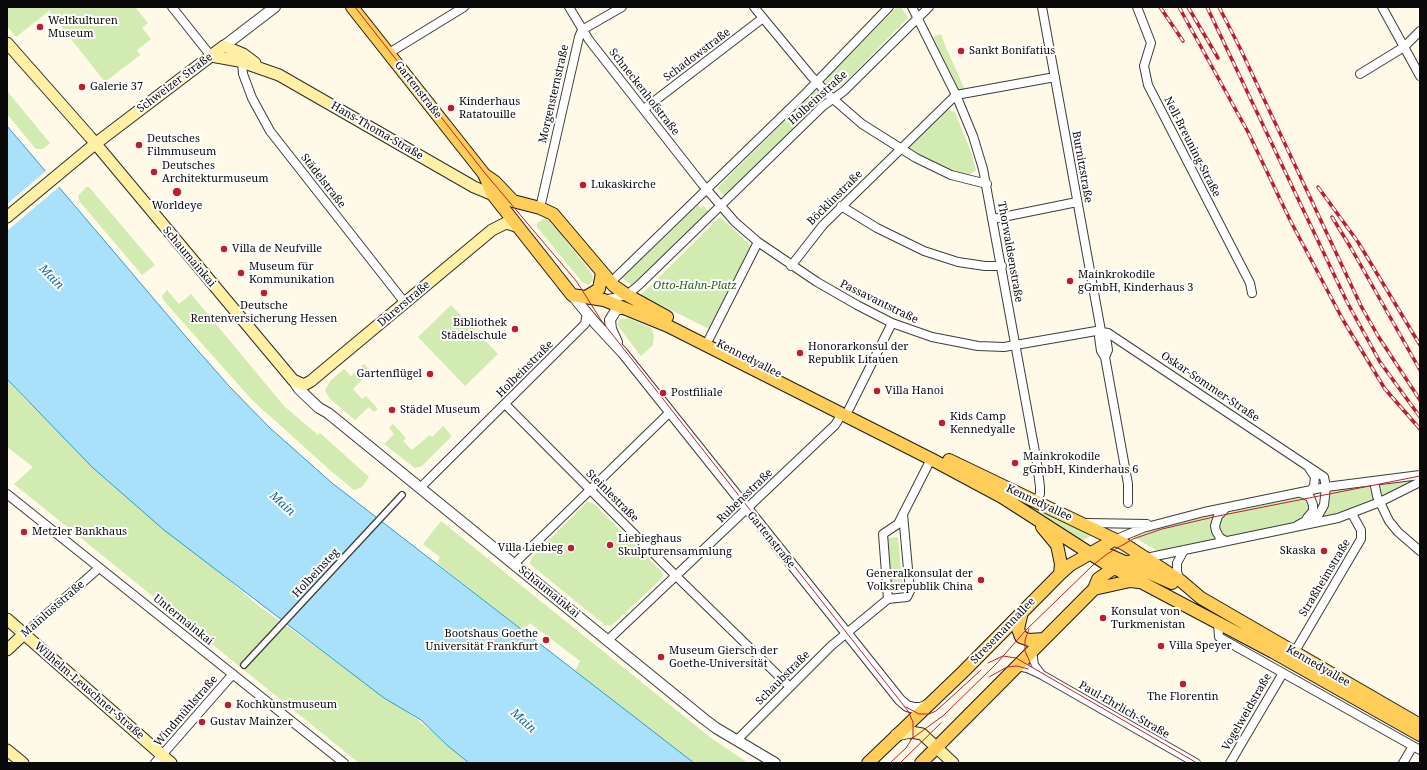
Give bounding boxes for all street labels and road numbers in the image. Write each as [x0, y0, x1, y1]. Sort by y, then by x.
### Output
street label: Schadowstraße [661, 26, 733, 84]
street label: Morgensternstraße [536, 43, 572, 145]
street label: Schneckenhofstraße [606, 46, 682, 138]
street label: Schweizer Straße [135, 50, 215, 116]
street label: Gartenstraße [392, 59, 444, 121]
street label: Holbeinstraße [786, 68, 850, 128]
street label: Nell-Breuning-Straße [1161, 95, 1223, 199]
street label: Hans-Thoma-Straße [328, 99, 426, 163]
street label: Burnitzstraße [1069, 130, 1095, 204]
street label: Städelstraße [298, 151, 348, 211]
street label: Böcklinstraße [805, 168, 865, 228]
street label: Thorwaldsenstraße [995, 201, 1025, 303]
street label: Schaumainkai [160, 224, 218, 290]
street label: Passavantstraße [838, 277, 920, 327]
street label: Dürerstraße [375, 278, 433, 330]
street label: Kennedyallee [714, 337, 784, 381]
street label: Holbeinstraße [494, 338, 556, 400]
street label: Oskar-Sommer-Straße [1158, 349, 1262, 425]
street label: Rubensstraße [715, 466, 775, 526]
street label: Steinlestraße [583, 467, 641, 525]
street label: Kennedyallee [1004, 482, 1074, 524]
street label: Gartenstraße [744, 509, 798, 571]
street label: Straßheimstraße [1297, 537, 1353, 619]
street label: Holbeinsteg [290, 546, 342, 600]
street label: Schaumainkai [516, 563, 582, 621]
street label: Mainluststraße [19, 578, 87, 640]
street label: Untermainkai [150, 592, 216, 648]
street label: Stresemannallee [968, 595, 1038, 667]
street label: Wilhelm-Leuschner-Straße [31, 640, 147, 742]
street label: Kennedyallee [1284, 642, 1352, 690]
street label: Schaubstraße [753, 648, 813, 708]
street label: Vogelweidstraße [1220, 671, 1274, 753]
street label: Windmühlstraße [152, 673, 220, 749]
street label: Paul-Ehrlich-Straße [1076, 679, 1172, 741]

